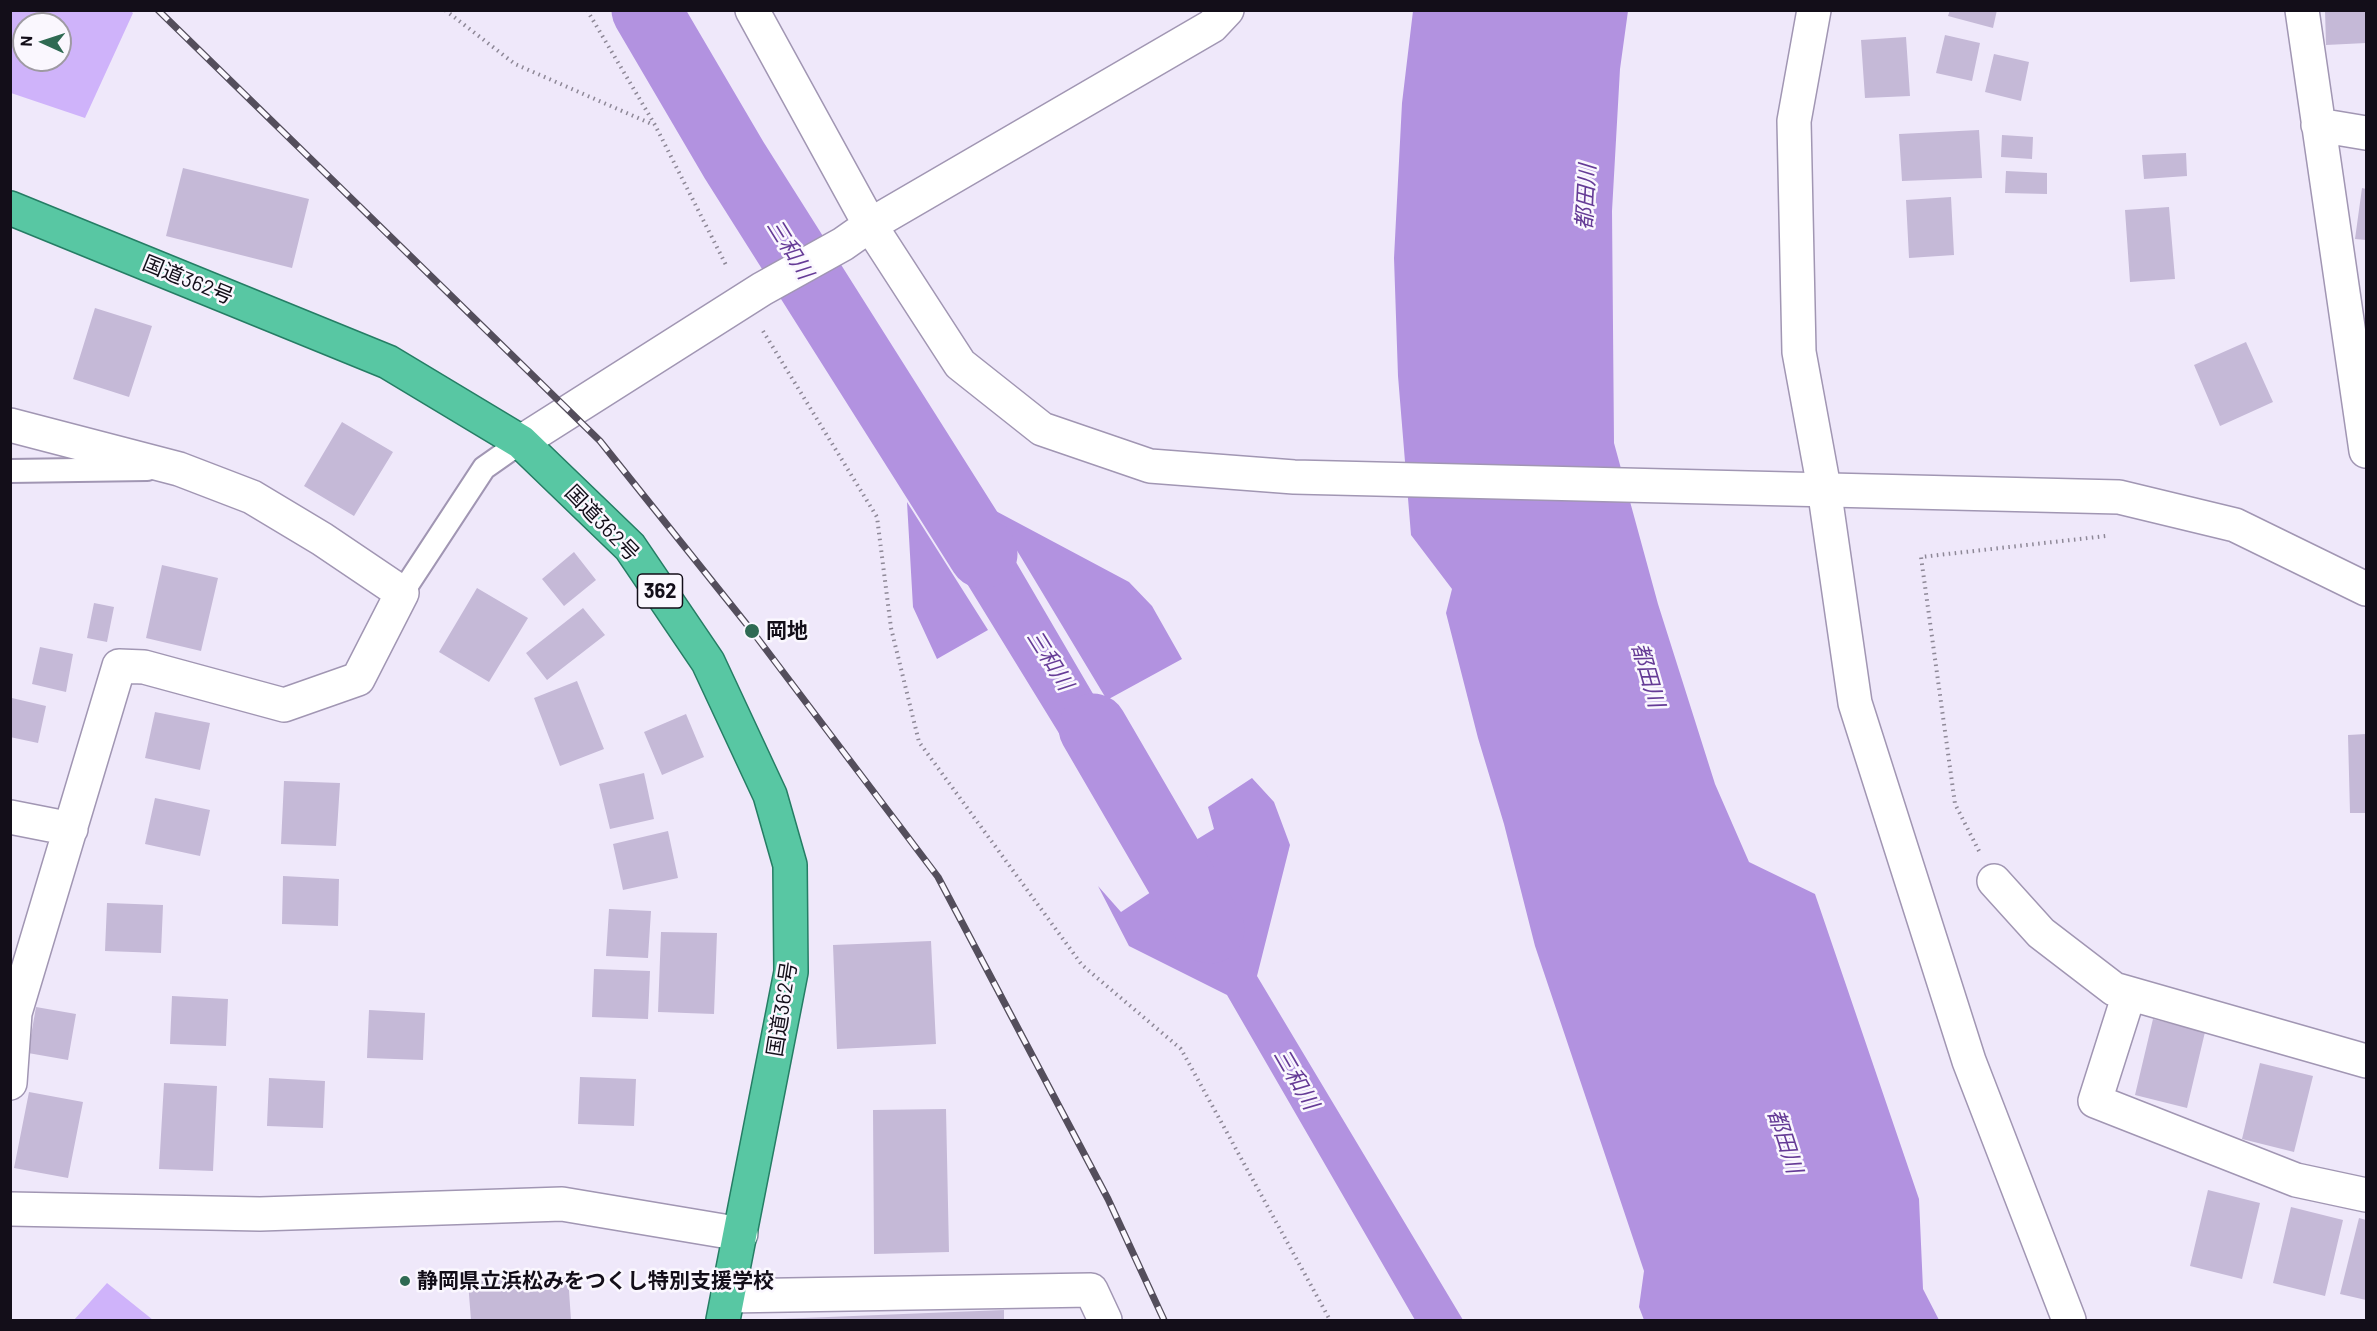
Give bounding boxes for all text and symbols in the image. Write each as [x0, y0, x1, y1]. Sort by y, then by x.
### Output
north arrow [12, 12, 72, 72]
text: N [16, 35, 35, 47]
water label: 都田川 [1571, 163, 1601, 231]
water label: 三和川 [761, 214, 819, 284]
street label: 国道362号 [139, 250, 237, 310]
street label: 国道362号 [560, 480, 644, 566]
road number: 362 [638, 574, 682, 608]
place label: 岡地 [766, 618, 808, 644]
marker: 岡地 [743, 622, 761, 640]
water label: 三和川 [1021, 625, 1079, 695]
water label: 都田川 [1626, 640, 1670, 710]
street label: 国道362号 [762, 960, 802, 1058]
water label: 三和川 [1268, 1044, 1324, 1114]
water label: 都田川 [1762, 1106, 1808, 1176]
place label: 静岡県立浜松みをつくし特別支援学校 [417, 1268, 774, 1294]
marker: 静岡県立浜松みをつくし特別支援学校 [398, 1274, 412, 1288]

